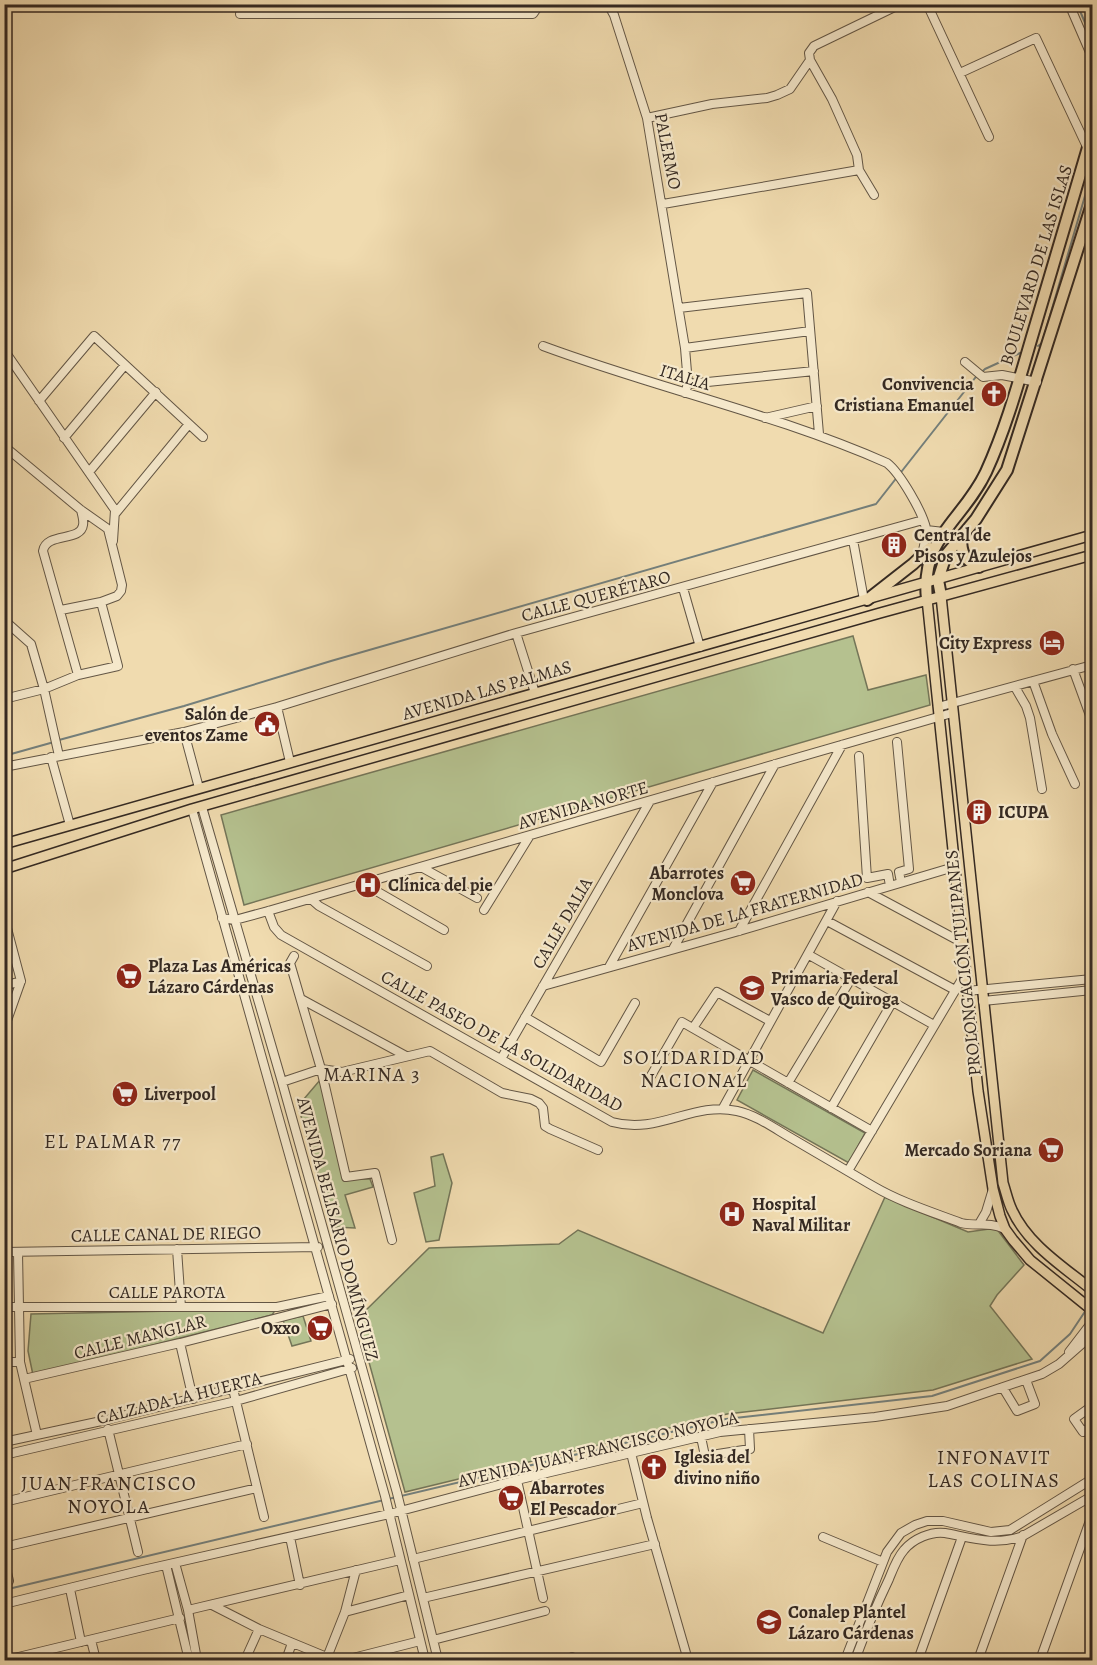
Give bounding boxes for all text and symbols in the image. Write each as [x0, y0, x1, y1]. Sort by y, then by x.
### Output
street label: PALERMO [649, 110, 687, 192]
street label: BOULEVARD DE LAS ISLAS [994, 162, 1078, 368]
street label: ITALIA [657, 358, 714, 396]
place label: Convivencia Cristiana Emanuel [834, 372, 974, 417]
church icon: Convivencia Cristiana Emanuel [979, 379, 1009, 409]
place label: Central de Pisos y Azulejos [914, 523, 1032, 568]
building icon: Central de Pisos y Azulejos [879, 530, 909, 560]
street label: CALLE QUERÉTARO [519, 565, 673, 627]
hotel icon: City Express [1037, 628, 1067, 658]
place label: City Express [939, 631, 1032, 655]
street label: AVENIDA LAS PALMAS [399, 654, 574, 726]
place label: Salón de eventos Zame [145, 702, 248, 747]
public building icon: Salón de eventos Zame [252, 709, 282, 739]
street label: AVENIDA NORTE [514, 775, 651, 835]
building icon: ICUPA [964, 797, 994, 827]
place label: ICUPA [998, 800, 1049, 824]
street label: PROLONGACIÓN TULIPANES [939, 849, 987, 1077]
place label: Abarrotes Monclova [648, 861, 724, 906]
street label: AVENIDA DE LA FRATERNIDAD [623, 867, 866, 958]
supermarket icon: Abarrotes Monclova [728, 868, 758, 898]
hospital icon: Clínica del pie [353, 870, 383, 900]
street label: CALLE DALIA [526, 872, 598, 973]
place label: Clínica del pie [388, 873, 493, 897]
place label: Plaza Las Américas Lázaro Cárdenas [148, 954, 291, 999]
supermarket icon: Plaza Las Américas Lázaro Cárdenas [114, 961, 144, 991]
street label: CALLE PASEO DE LA SOLIDARIDAD [377, 964, 627, 1118]
place label: Primaria Federal Vasco de Quiroga [770, 966, 900, 1011]
school or university icon: Primaria Federal Vasco de Quiroga [737, 973, 767, 1003]
district label: SOLIDARIDAD NACIONAL [623, 1044, 765, 1094]
district label: MARINA 3 [323, 1061, 421, 1088]
supermarket icon: Liverpool [110, 1079, 140, 1109]
place label: Liverpool [144, 1082, 216, 1106]
street label: AVENIDA BELISARIO DOMÍNGUEZ [291, 1093, 385, 1364]
district label: EL PALMAR 77 [44, 1128, 182, 1155]
supermarket icon: Mercado Soriana [1036, 1135, 1066, 1165]
place label: Mercado Soriana [904, 1138, 1032, 1162]
place label: Hospital Naval Militar [752, 1192, 851, 1237]
hospital icon: Hospital Naval Militar [717, 1199, 747, 1229]
street label: CALLE CANAL DE RIEGO [71, 1220, 261, 1248]
street label: CALLE PAROTA [109, 1280, 226, 1304]
street label: CALLE MANGLAR [71, 1309, 209, 1365]
supermarket icon: Oxxo [305, 1313, 335, 1343]
place label: Oxxo [261, 1316, 300, 1340]
street label: CALZADA LA HUERTA [94, 1366, 264, 1430]
street label: AVENIDA JUAN FRANCISCO NOYOLA [454, 1405, 741, 1493]
district label: INFONAVIT LAS COLINAS [928, 1444, 1060, 1494]
place label: Iglesia del divino niño [674, 1445, 760, 1490]
church icon: Iglesia del divino niño [639, 1452, 669, 1482]
district label: JUAN FRANCISCO NOYOLA [21, 1470, 197, 1520]
place label: Abarrotes El Pescador [529, 1476, 617, 1521]
supermarket icon: Abarrotes El Pescador [496, 1483, 526, 1513]
place label: Conalep Plantel Lázaro Cárdenas [788, 1600, 914, 1645]
school or university icon: Conalep Plantel Lázaro Cárdenas [754, 1607, 784, 1637]

